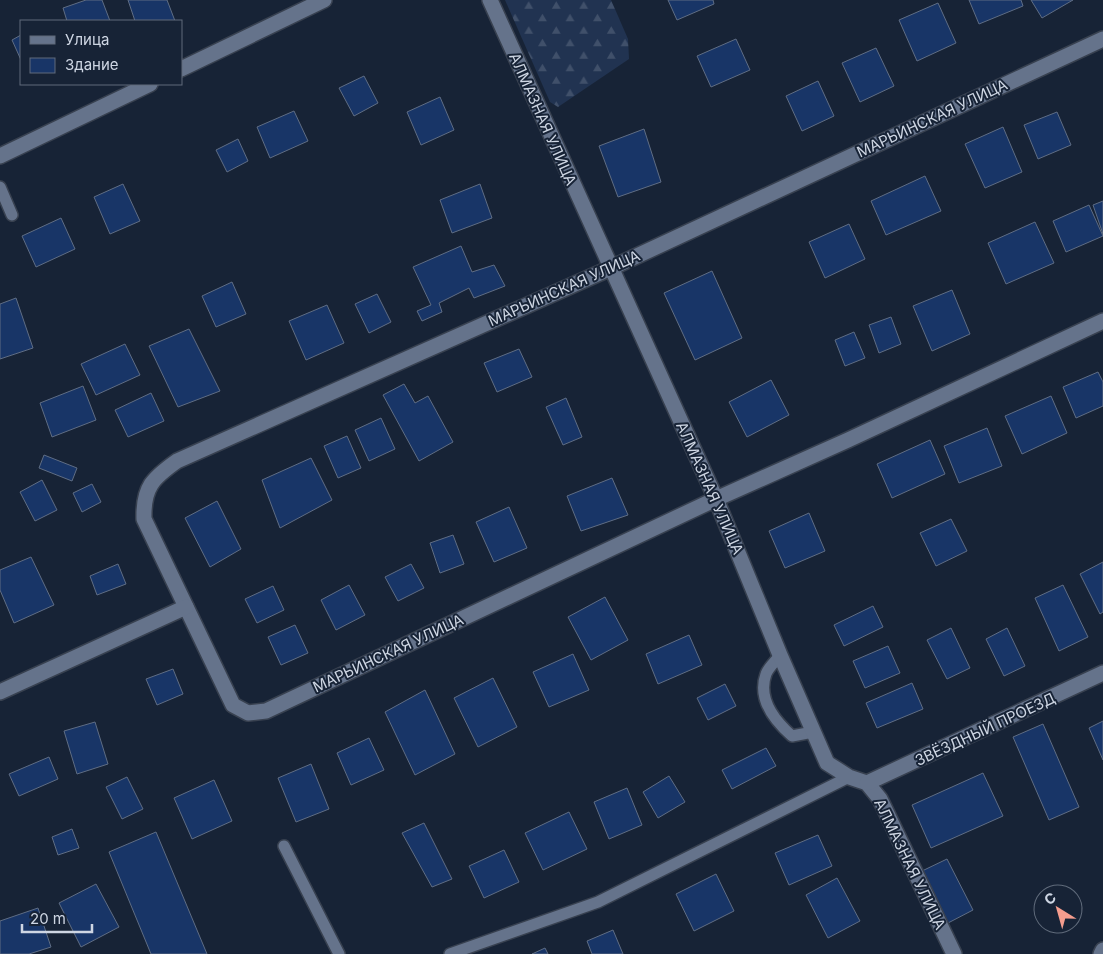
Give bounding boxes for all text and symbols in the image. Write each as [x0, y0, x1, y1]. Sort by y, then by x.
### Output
legend [20, 20, 182, 85]
text: Улица [65, 30, 109, 49]
street label: АЛМАЗНАЯ УЛИЦА [505, 50, 581, 188]
text: Здание [65, 55, 119, 74]
street label: МАРЬИНСКАЯ УЛИЦА [854, 75, 1010, 161]
street label: МАРЬИНСКАЯ УЛИЦА [485, 246, 643, 330]
street label: АЛМАЗНАЯ УЛИЦА [672, 419, 748, 557]
street label: МАРЬИНСКАЯ УЛИЦА [310, 610, 466, 696]
street label: ЗВЁЗДНЫЙ ПРОЕЗД [912, 688, 1058, 770]
street label: АЛМАЗНАЯ УЛИЦА [870, 795, 950, 933]
north arrow [1033, 884, 1083, 934]
text: С [1041, 888, 1059, 908]
scale bar [22, 902, 92, 934]
text: 20 m [30, 909, 66, 928]

